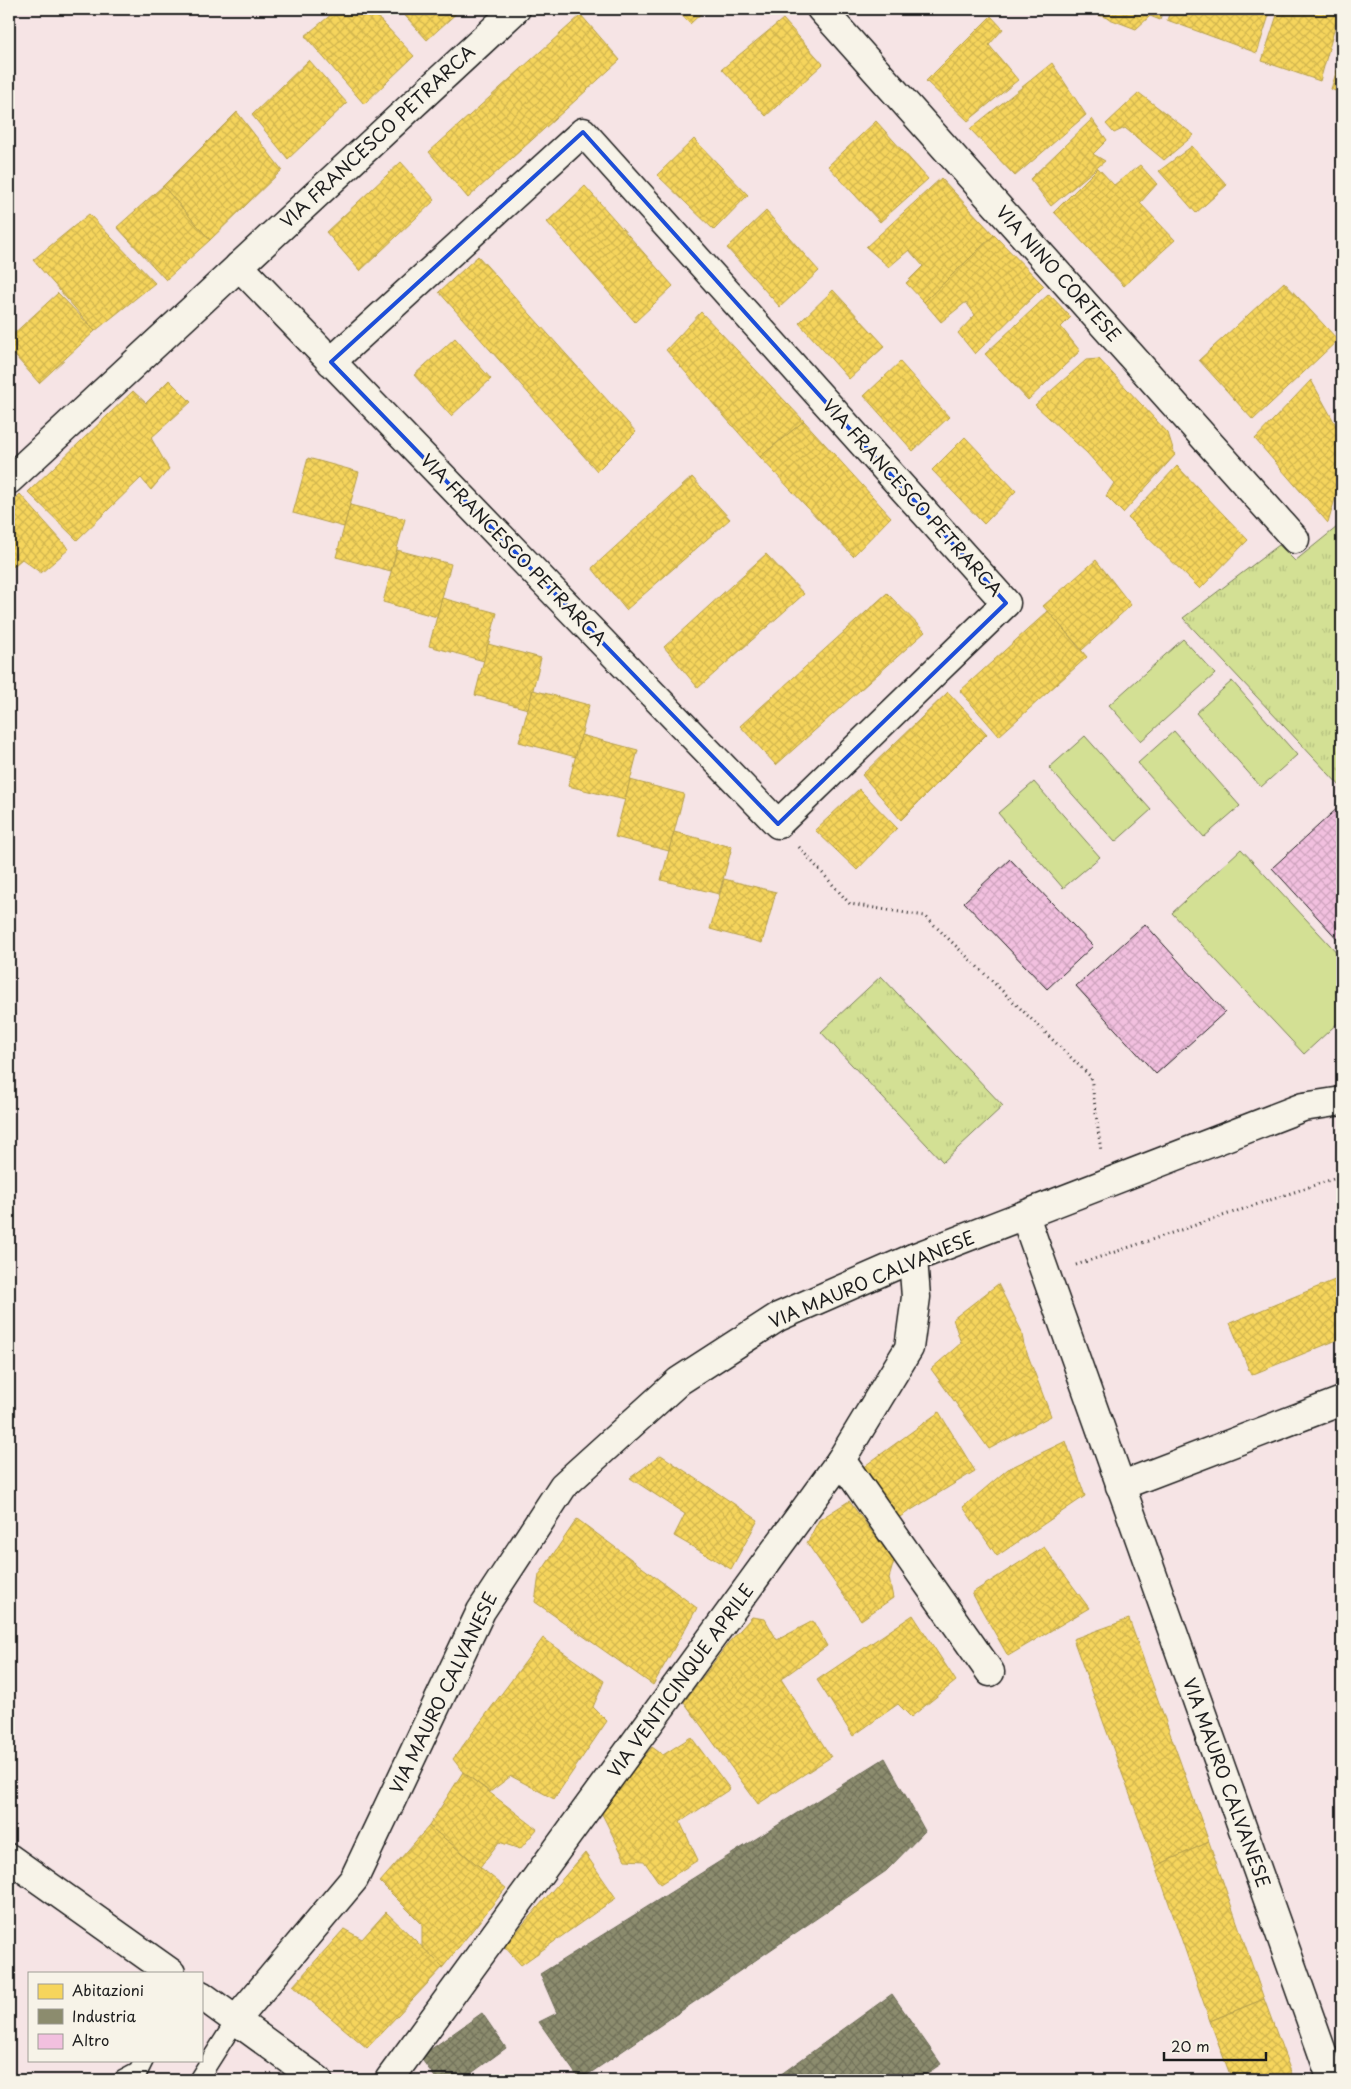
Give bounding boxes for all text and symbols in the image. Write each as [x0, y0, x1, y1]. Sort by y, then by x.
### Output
street label: VIA FRANCESCO PETRARCA [273, 38, 481, 234]
street label: VIA NINO CORTESE [990, 199, 1128, 347]
street label: VIA FRANCESCO PETRARCA [817, 392, 1010, 602]
street label: VIA FRANCESCO PETRARCA [415, 447, 614, 651]
street label: VIA MAURO CALVANESE [764, 1223, 979, 1334]
street label: VIA VENTICINQUE APRILE [600, 1577, 760, 1783]
street label: VIA MAURO CALVANESE [382, 1587, 503, 1798]
street label: VIA MAURO CALVANESE [1177, 1674, 1278, 1891]
legend [28, 1972, 202, 2062]
text: Abitazioni [72, 1978, 144, 2001]
text: Industria [72, 2004, 136, 2027]
text: Altro [72, 2028, 109, 2051]
scale bar [1164, 2029, 1266, 2061]
text: 20 m [1171, 2034, 1210, 2057]

